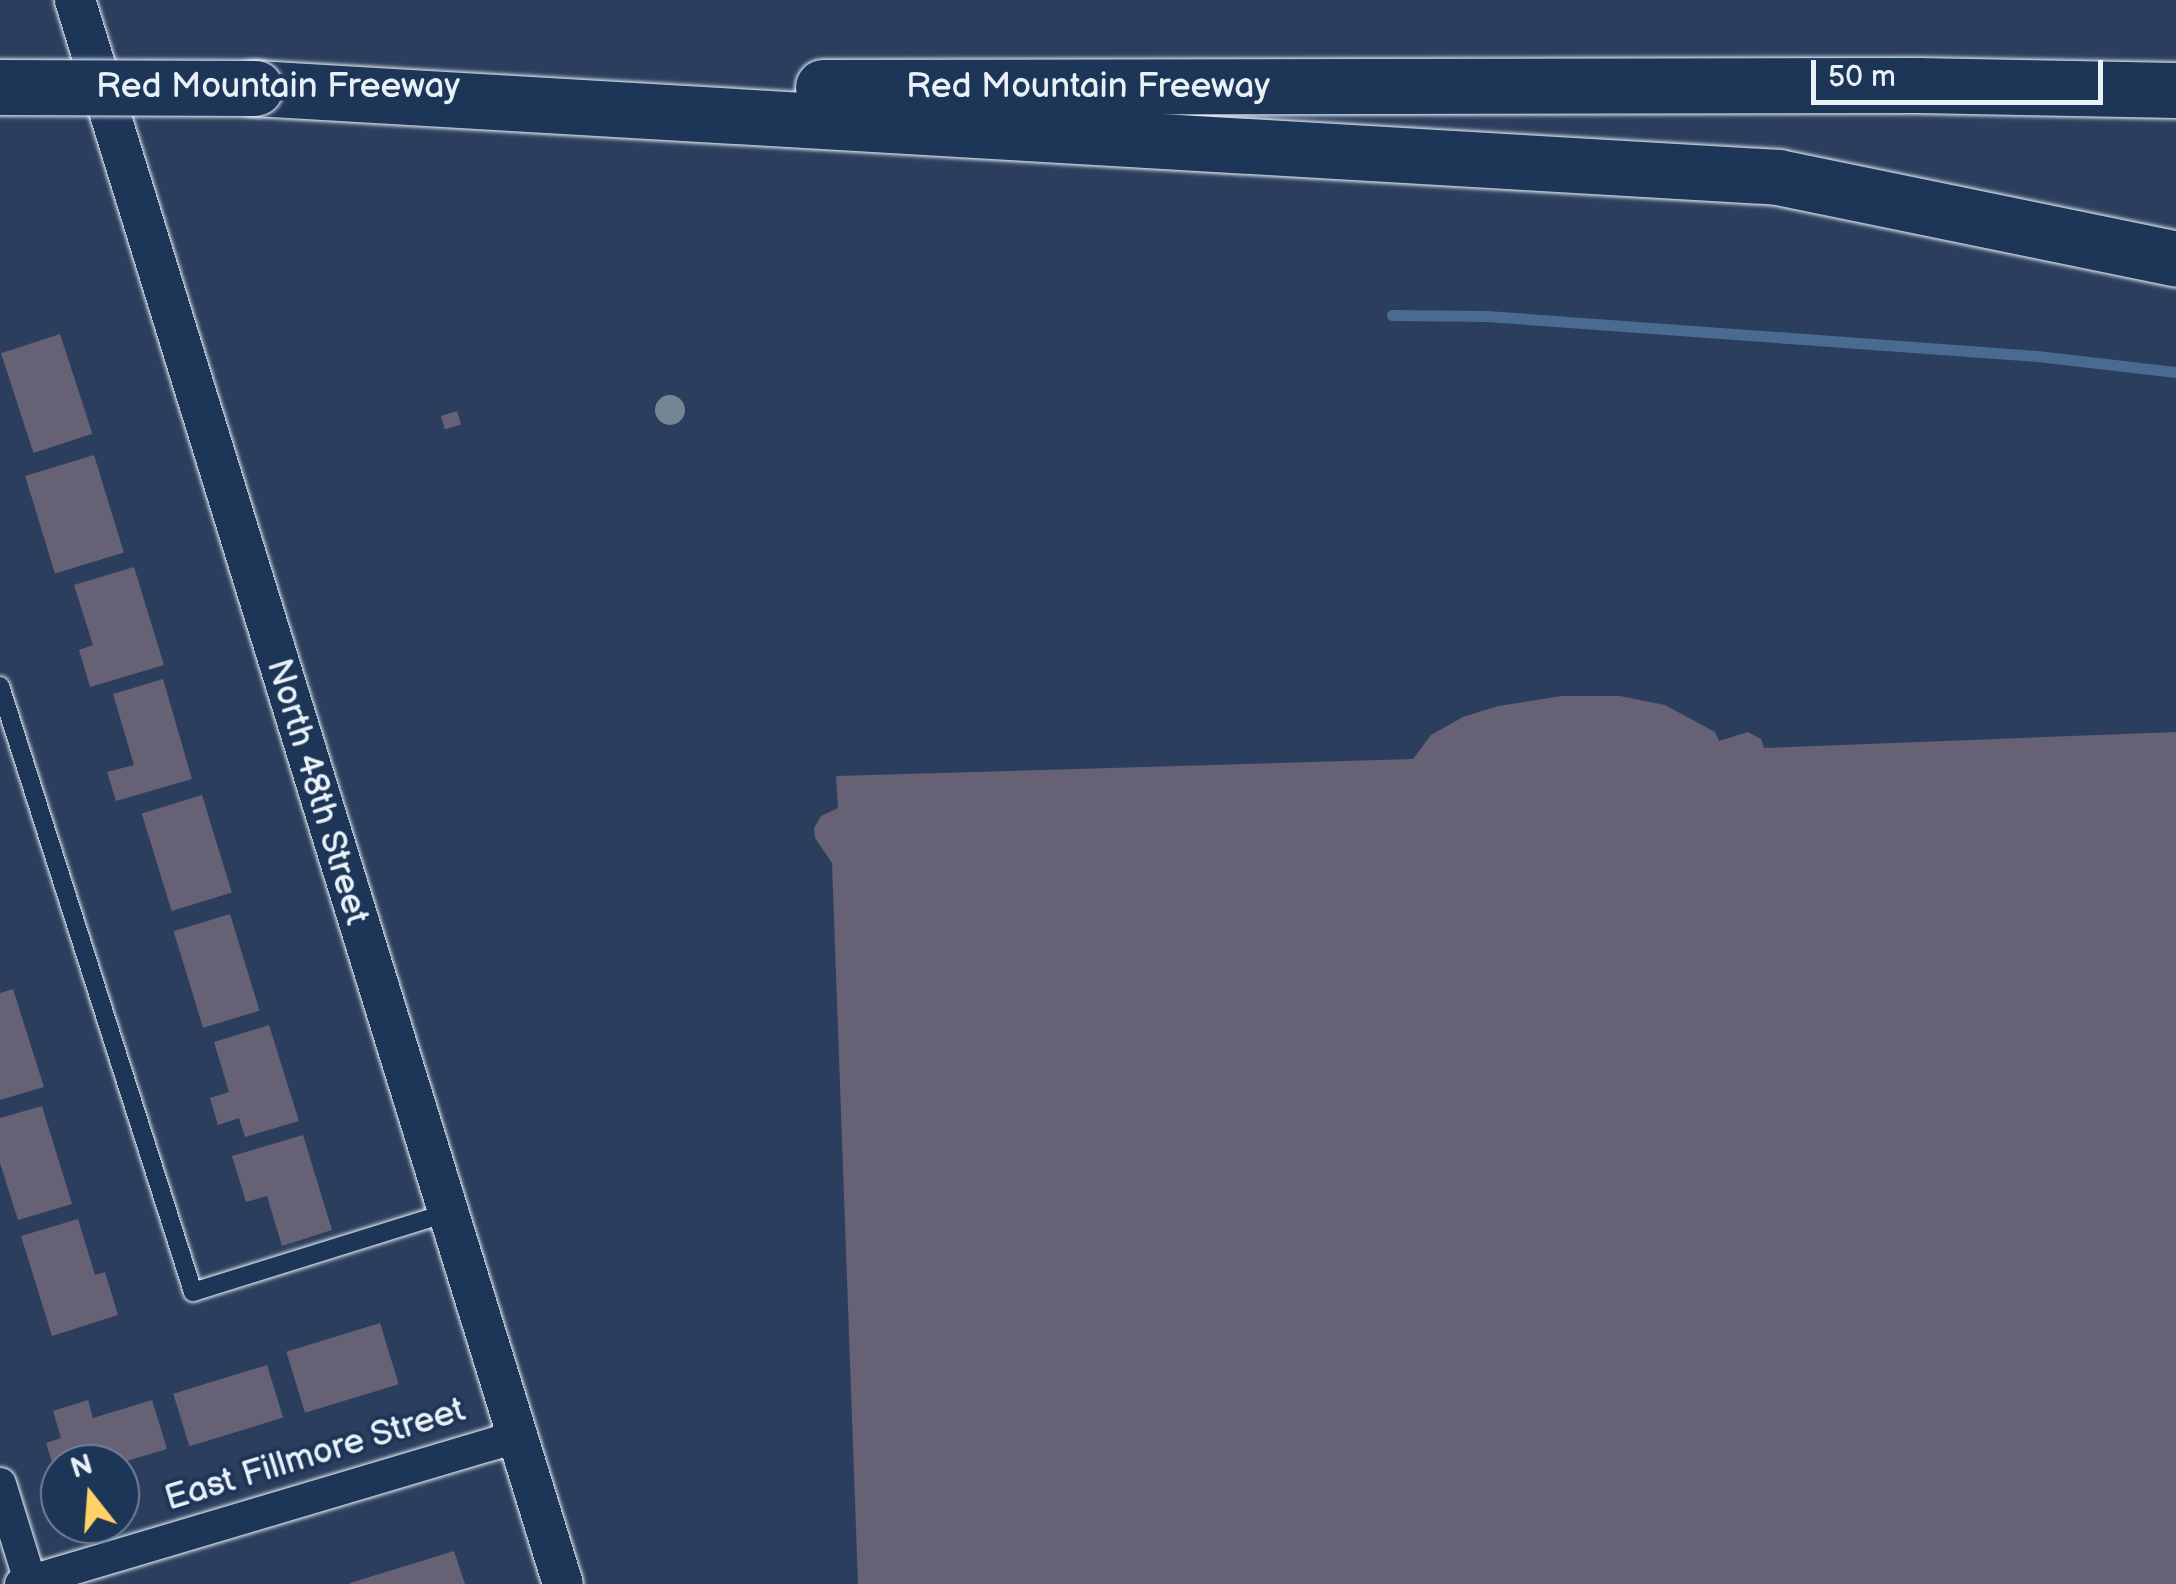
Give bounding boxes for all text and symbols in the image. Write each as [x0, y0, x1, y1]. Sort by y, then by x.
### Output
scale bar [1816, 40, 2108, 102]
text: 50 m [1828, 59, 1896, 95]
street label: Red Mountain Freeway [96, 66, 460, 108]
street label: Red Mountain Freeway [906, 66, 1270, 108]
street label: North 48th Street [257, 654, 377, 930]
street label: East Fillmore Street [160, 1389, 470, 1521]
north arrow [40, 1444, 140, 1544]
text: N [67, 1448, 97, 1486]

